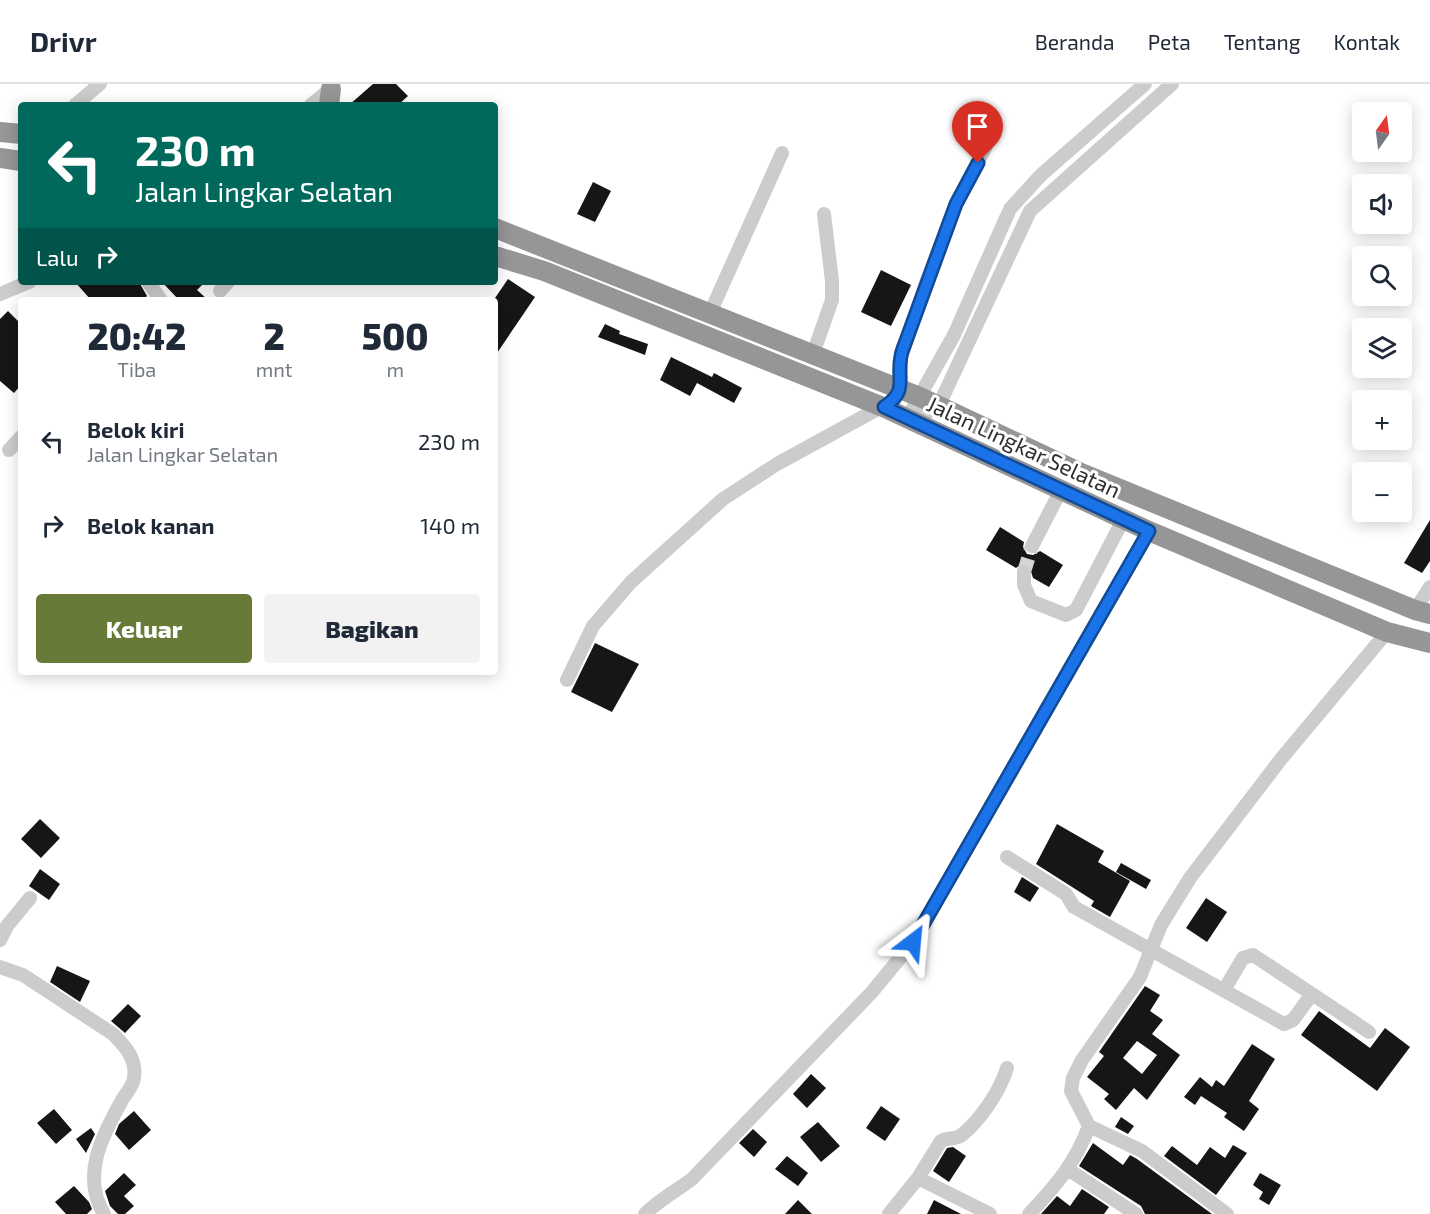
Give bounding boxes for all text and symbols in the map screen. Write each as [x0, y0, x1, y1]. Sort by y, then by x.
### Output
text: Drivr [30, 24, 97, 58]
text: Beranda [1035, 29, 1115, 54]
text: Peta [1148, 29, 1191, 54]
text: Tentang [1224, 29, 1301, 54]
text: Kontak [1334, 29, 1400, 54]
pin [952, 101, 1003, 163]
north arrow [1352, 102, 1412, 162]
map controls [1352, 102, 1412, 522]
icon: arrive [961, 110, 994, 143]
text: 230 m [135, 124, 256, 174]
icon: left [36, 126, 114, 204]
button: sound [1352, 174, 1412, 234]
text: Jalan Lingkar Selatan [135, 175, 393, 207]
icon: right [90, 240, 123, 273]
text: Lalu [36, 244, 78, 270]
button: search [1352, 246, 1412, 306]
text: 20:42 [87, 314, 186, 357]
text: 2 [263, 314, 285, 357]
text: 500 [362, 314, 429, 357]
button: layers [1352, 318, 1412, 378]
text: Tiba [117, 357, 156, 381]
text: mnt [256, 357, 292, 381]
text: m [386, 357, 404, 381]
street label: Jalan Lingkar Selatan [923, 390, 1125, 502]
button: + [1352, 390, 1412, 450]
text: Belok kiri [87, 416, 184, 442]
icon: left [36, 425, 69, 458]
text: 230 m [418, 428, 480, 454]
text: Jalan Lingkar Selatan [87, 442, 278, 466]
button: − [1352, 462, 1412, 522]
icon: right [36, 509, 69, 542]
text: Belok kanan [87, 512, 214, 538]
text: 140 m [420, 512, 480, 538]
button: Keluar [36, 594, 252, 663]
button: Bagikan [264, 594, 480, 663]
position arrow [881, 910, 945, 974]

